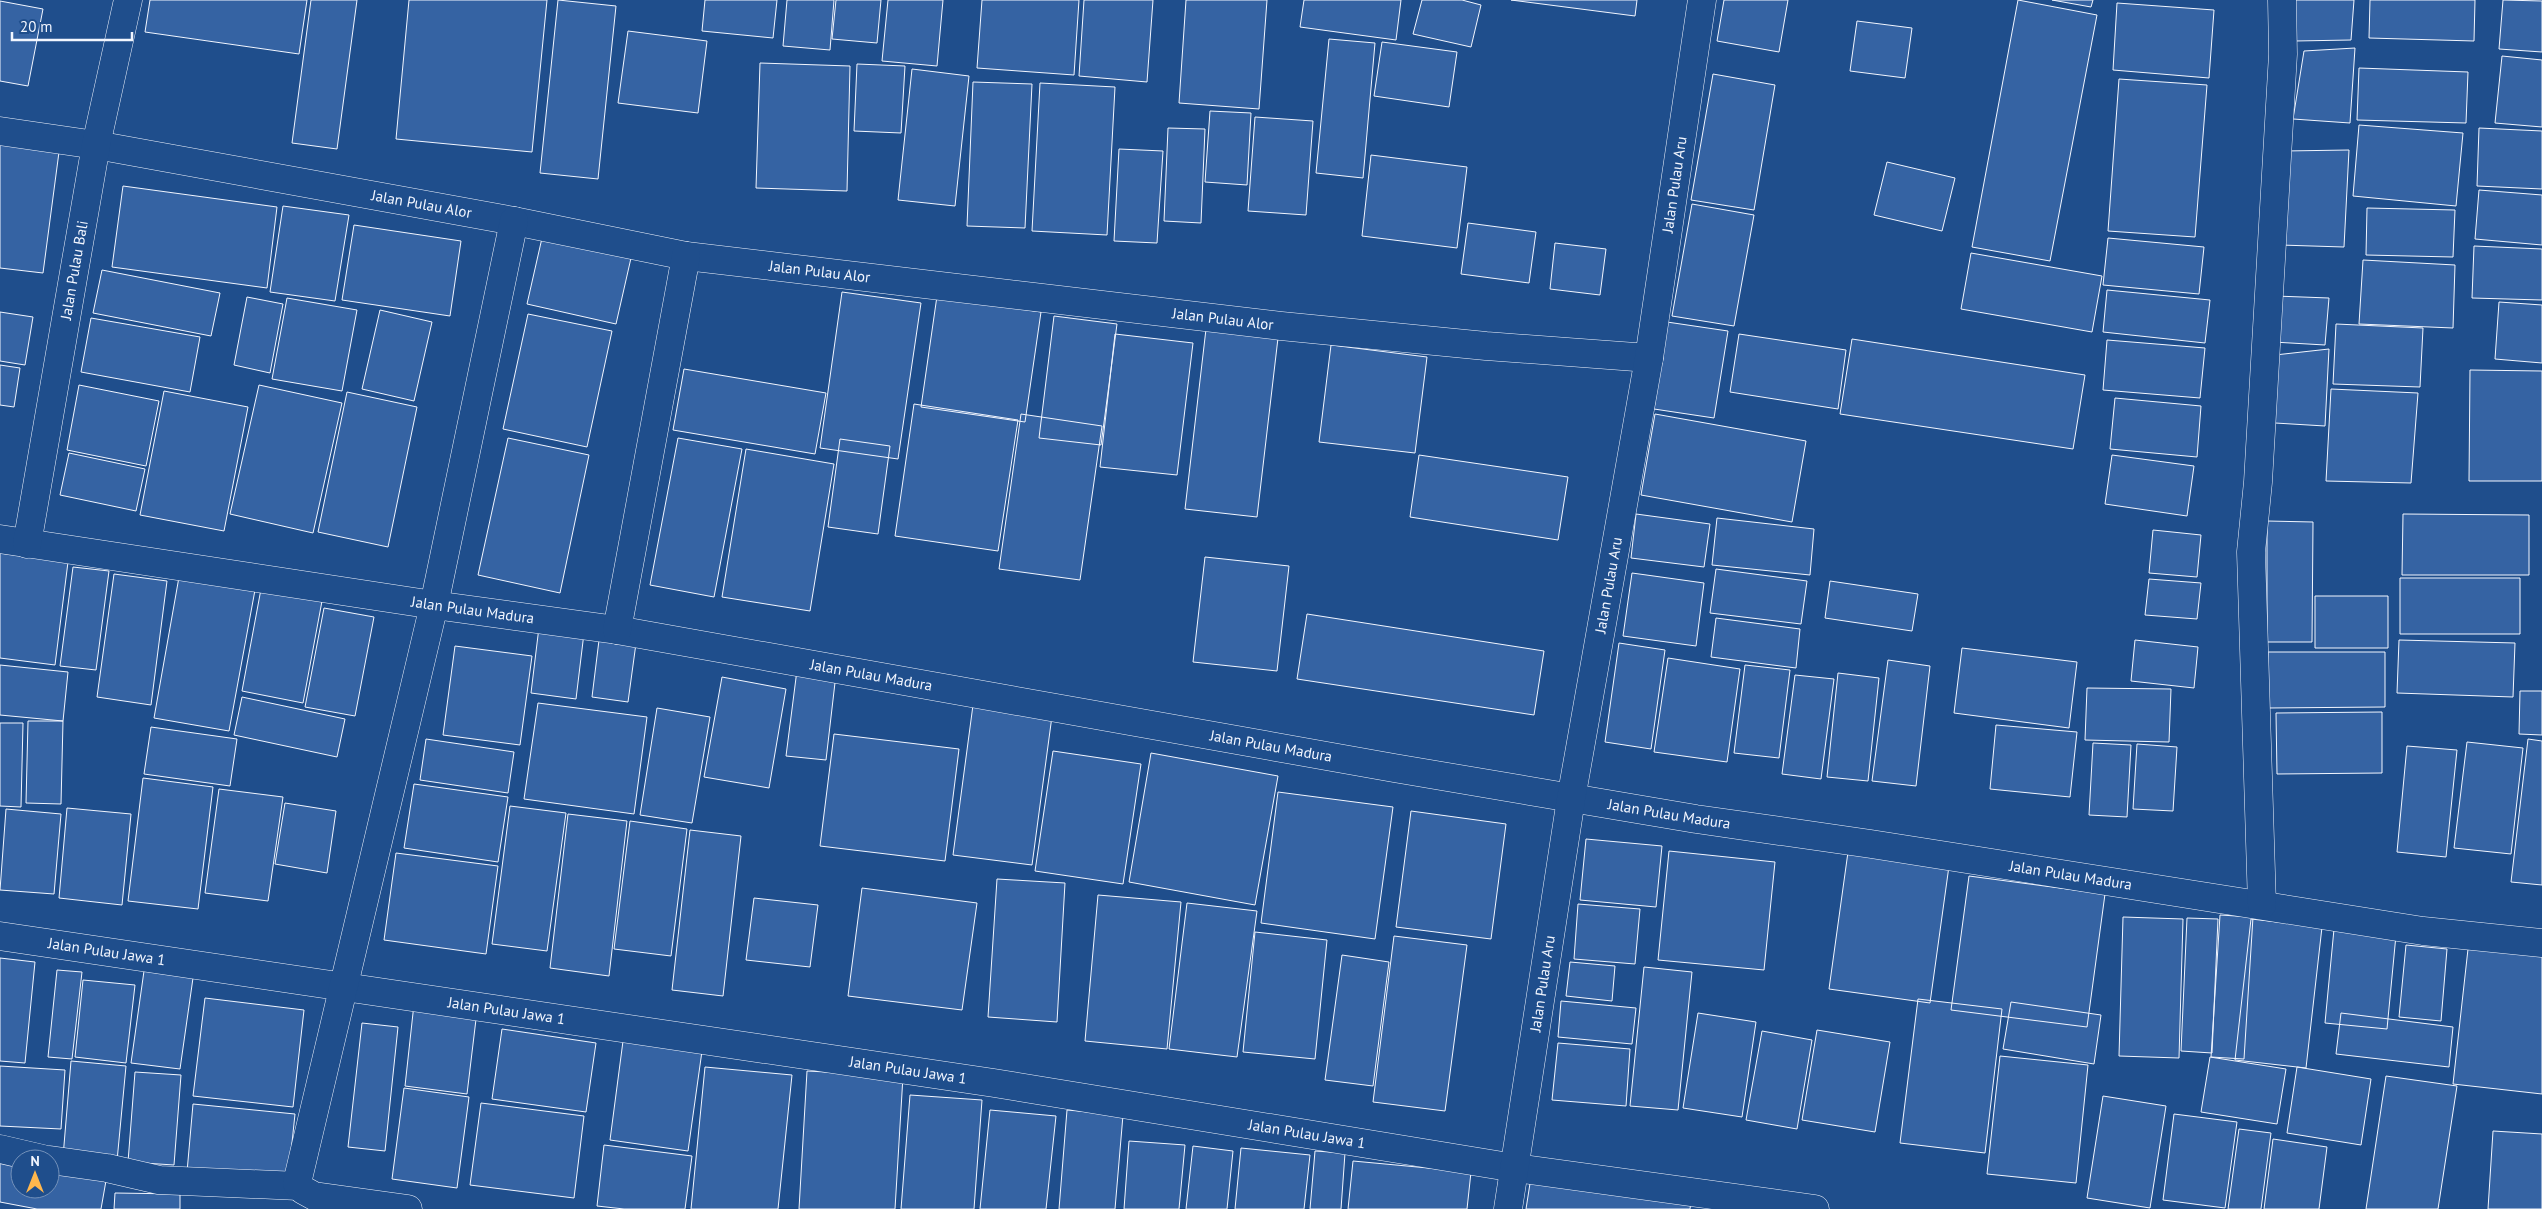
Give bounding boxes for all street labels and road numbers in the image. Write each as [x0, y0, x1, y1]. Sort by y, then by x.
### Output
street label: Jalan Pulau Aru [1658, 135, 1691, 235]
street label: Jalan Pulau Alor [369, 185, 473, 222]
street label: Jalan Pulau Bali [56, 219, 92, 322]
street label: Jalan Pulau Alor [767, 256, 871, 287]
street label: Jalan Pulau Alor [1170, 303, 1275, 334]
street label: Jalan Pulau Aru [1590, 535, 1626, 636]
street label: Jalan Pulau Madura [409, 592, 535, 628]
street label: Jalan Pulau Madura [808, 654, 934, 695]
street label: Jalan Pulau Madura [1208, 725, 1334, 766]
street label: Jalan Pulau Madura [1606, 794, 1732, 833]
street label: Jalan Pulau Madura [2007, 856, 2133, 894]
street label: Jalan Pulau Jawa 1 [46, 933, 167, 969]
street label: Jalan Pulau Aru [1525, 934, 1559, 1034]
street label: Jalan Pulau Jawa 1 [446, 992, 566, 1028]
street label: Jalan Pulau Jawa 1 [847, 1052, 968, 1088]
street label: Jalan Pulau Jawa 1 [1246, 1115, 1367, 1152]

